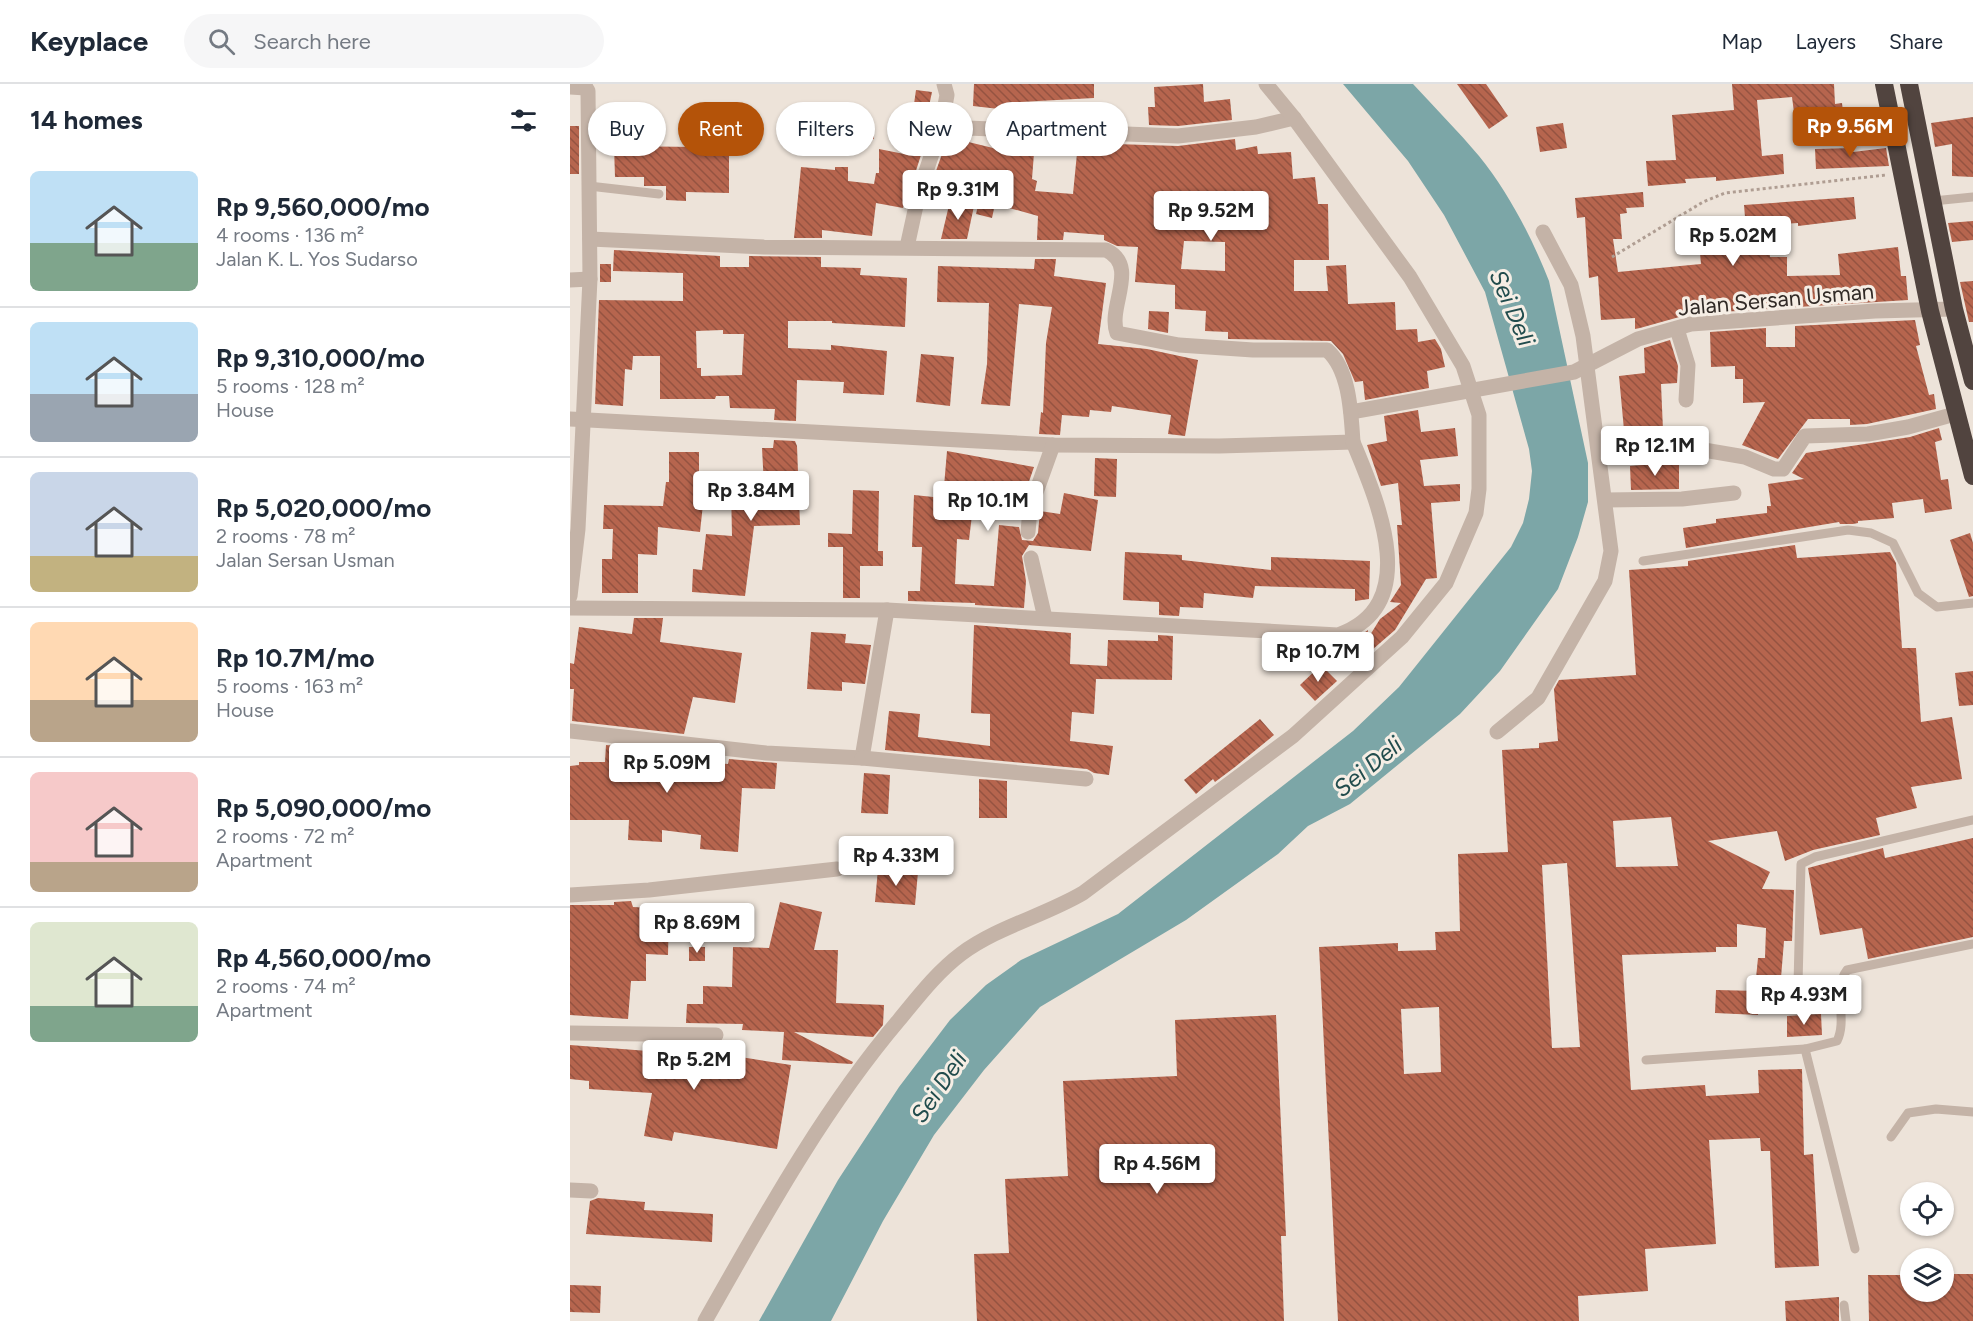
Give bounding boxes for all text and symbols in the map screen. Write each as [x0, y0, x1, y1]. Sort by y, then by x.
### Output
search box [184, 14, 604, 68]
text: Keyplace [30, 24, 148, 58]
icon: search [205, 25, 238, 58]
text: Search here [253, 28, 371, 55]
text: Map [1722, 29, 1762, 54]
text: Layers [1795, 29, 1856, 54]
text: Share [1889, 29, 1943, 54]
chip: Buy [588, 102, 666, 156]
chip: Rent [678, 102, 764, 156]
chip: Filters [776, 102, 875, 156]
chip: New [887, 102, 973, 156]
chip: Apartment [985, 102, 1128, 156]
text: 14 homes [30, 104, 143, 136]
icon: filters [507, 104, 540, 137]
pin: Rp 9.56M [1788, 107, 1912, 158]
text: Rp 9.56M [1807, 114, 1893, 138]
pin: Rp 9.31M [896, 170, 1020, 221]
text: Rp 9.31M [917, 177, 999, 201]
text: Rp 9,560,000/mo [216, 191, 430, 223]
pin: Rp 9.52M [1149, 191, 1273, 242]
icon: home [78, 195, 150, 267]
text: Rp 9.52M [1168, 198, 1254, 222]
pin: Rp 5.02M [1671, 216, 1795, 267]
text: 4 rooms · 136 m² [216, 223, 364, 247]
text: Rp 5.02M [1689, 223, 1777, 247]
text: Jalan K. L. Yos Sudarso [216, 247, 418, 271]
water label: Sei Deli [1483, 265, 1542, 351]
street label: Jalan Sersan Usman [1677, 277, 1875, 322]
text: Rp 9,310,000/mo [216, 342, 425, 374]
icon: home [78, 346, 150, 418]
text: 5 rooms · 128 m² [216, 374, 365, 398]
text: House [216, 398, 274, 422]
pin: Rp 12.1M [1593, 426, 1717, 477]
text: Rp 12.1M [1615, 433, 1695, 457]
pin: Rp 3.84M [689, 471, 813, 522]
text: Rp 3.84M [707, 478, 795, 502]
pin: Rp 10.1M [926, 481, 1050, 532]
text: Rp 10.1M [947, 488, 1029, 512]
text: Rp 5,020,000/mo [216, 492, 431, 524]
icon: home [78, 496, 150, 568]
text: 2 rooms · 78 m² [216, 524, 356, 548]
text: Jalan Sersan Usman [216, 548, 395, 572]
pin: Rp 10.7M [1256, 632, 1380, 683]
text: Rp 10.7M [1276, 639, 1360, 663]
text: Rp 10.7M/mo [216, 642, 375, 674]
icon: home [78, 646, 150, 718]
text: 5 rooms · 163 m² [216, 674, 363, 698]
text: House [216, 698, 274, 722]
water label: Sei Deli [1327, 730, 1408, 803]
pin: Rp 5.09M [605, 743, 729, 794]
text: Rp 5.09M [623, 750, 711, 774]
text: Rp 5,090,000/mo [216, 792, 431, 824]
icon: home [78, 796, 150, 868]
text: 2 rooms · 72 m² [216, 824, 354, 848]
pin: Rp 4.33M [834, 836, 958, 887]
text: Rp 4.33M [853, 843, 939, 867]
text: Apartment [216, 848, 313, 872]
pin: Rp 8.69M [635, 903, 759, 954]
text: Rp 8.69M [653, 910, 741, 934]
text: Rp 4,560,000/mo [216, 942, 431, 974]
icon: home [78, 946, 150, 1018]
text: 2 rooms · 74 m² [216, 974, 356, 998]
pin: Rp 4.93M [1742, 975, 1866, 1026]
text: Rp 4.93M [1760, 982, 1848, 1006]
text: Apartment [216, 998, 313, 1022]
pin: Rp 5.2M [639, 1040, 749, 1091]
water label: Sei Deli [904, 1045, 973, 1128]
text: Rp 5.2M [657, 1047, 731, 1071]
pin: Rp 4.56M [1095, 1144, 1219, 1195]
text: Rp 4.56M [1113, 1151, 1201, 1175]
map controls [1900, 1182, 1954, 1302]
button: locate [1900, 1182, 1954, 1236]
button: layers [1900, 1248, 1954, 1302]

